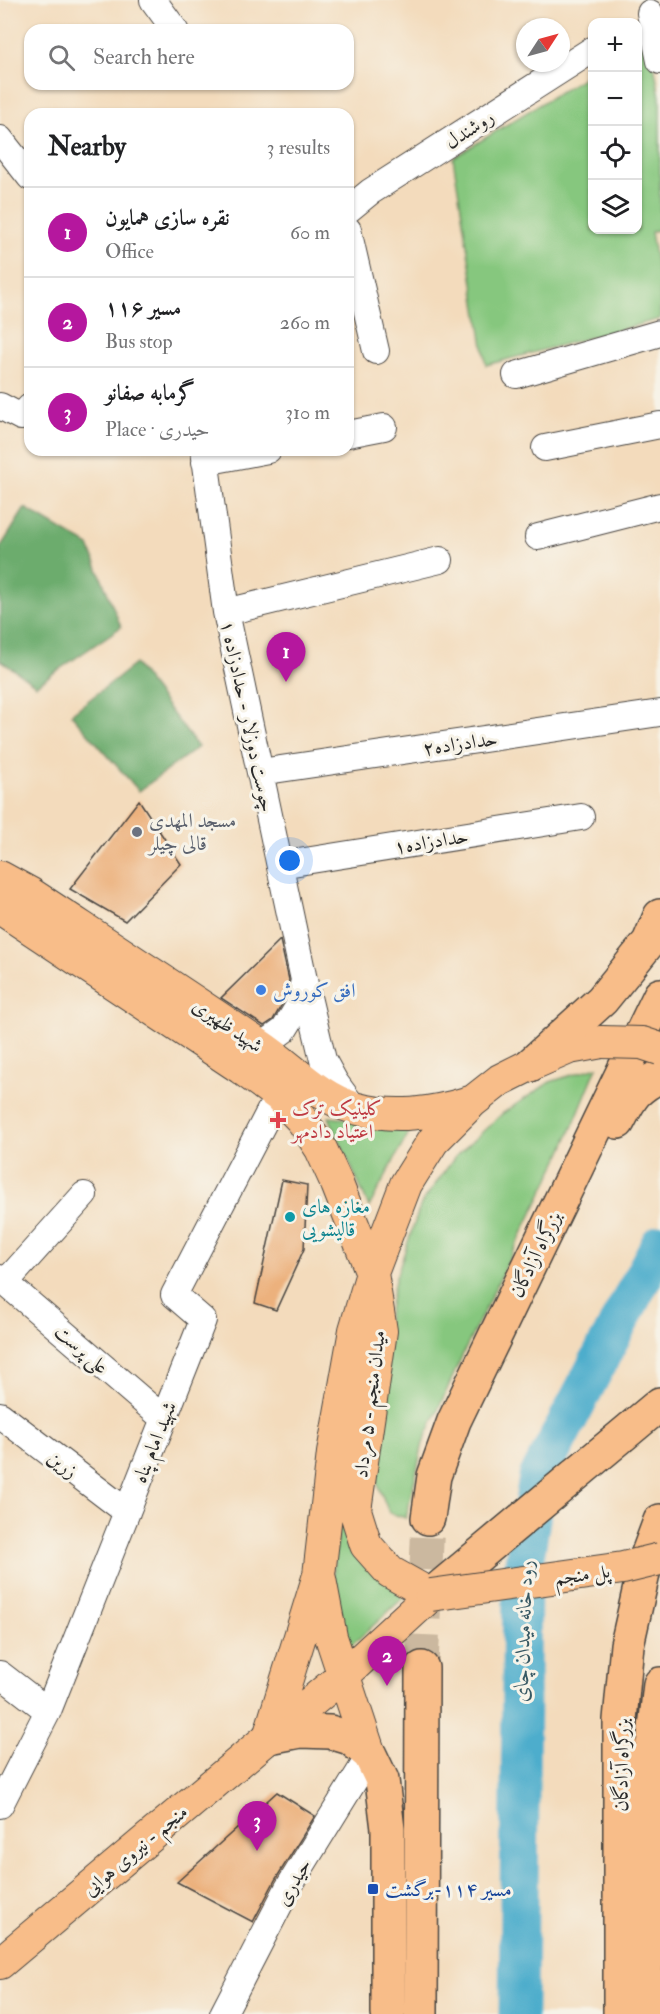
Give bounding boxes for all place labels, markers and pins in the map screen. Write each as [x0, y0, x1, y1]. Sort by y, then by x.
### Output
pin: 1 [266, 632, 306, 682]
place label: مسجد المهدی قالی چیلر [147, 808, 236, 856]
marker: مسجد المهدی قالی چیلر [130, 825, 144, 839]
place label: افق کوروش [273, 978, 356, 1003]
marker: افق کوروش [254, 983, 268, 997]
place label: کلینیک ترک اعتیاد دادمهر [290, 1096, 382, 1144]
marker: کلینیک ترک اعتیاد دادمهر [269, 1111, 287, 1129]
place label: مغازه های قالیشویی [302, 1194, 370, 1243]
marker: مغازه های قالیشویی [283, 1210, 297, 1224]
pin: 2 [368, 1636, 406, 1686]
pin: 3 [238, 1802, 276, 1851]
place label: مسیر ۱۱۴-برگشت [385, 1877, 512, 1902]
marker: مسیر ۱۱۴-برگشت [366, 1882, 380, 1896]

